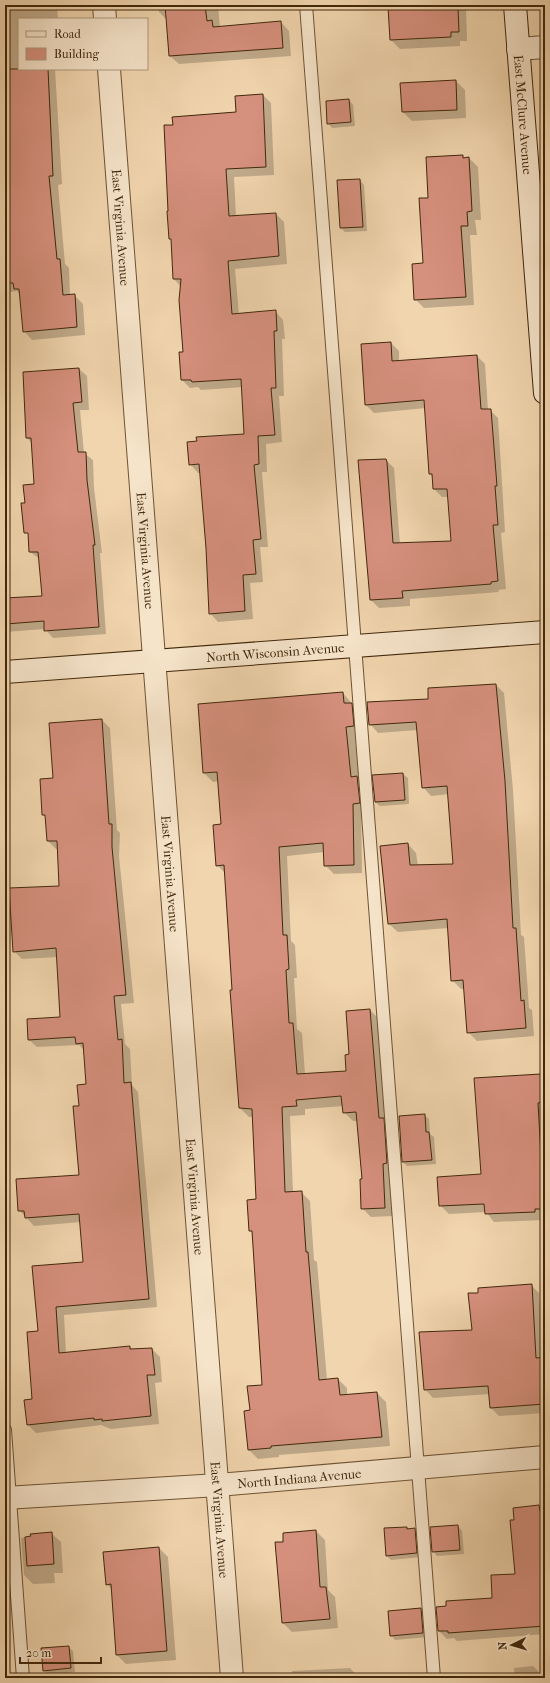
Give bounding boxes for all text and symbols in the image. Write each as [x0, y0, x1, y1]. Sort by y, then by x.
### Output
legend [18, 18, 148, 70]
text: Road [54, 27, 81, 41]
text: Building [54, 47, 99, 61]
street label: East McClure Avenue [511, 54, 536, 176]
street label: East Virginia Avenue [109, 169, 133, 287]
street label: East Virginia Avenue [134, 492, 158, 610]
street label: North Wisconsin Avenue [206, 639, 346, 665]
street label: East Virginia Avenue [159, 815, 182, 933]
street label: East Virginia Avenue [183, 1138, 207, 1256]
street label: East Virginia Avenue [208, 1461, 232, 1579]
street label: North Indiana Avenue [237, 1465, 362, 1491]
north arrow [492, 1625, 532, 1665]
scale bar [20, 1639, 101, 1665]
text: N [496, 1640, 509, 1651]
text: 20 m [26, 1646, 51, 1660]

